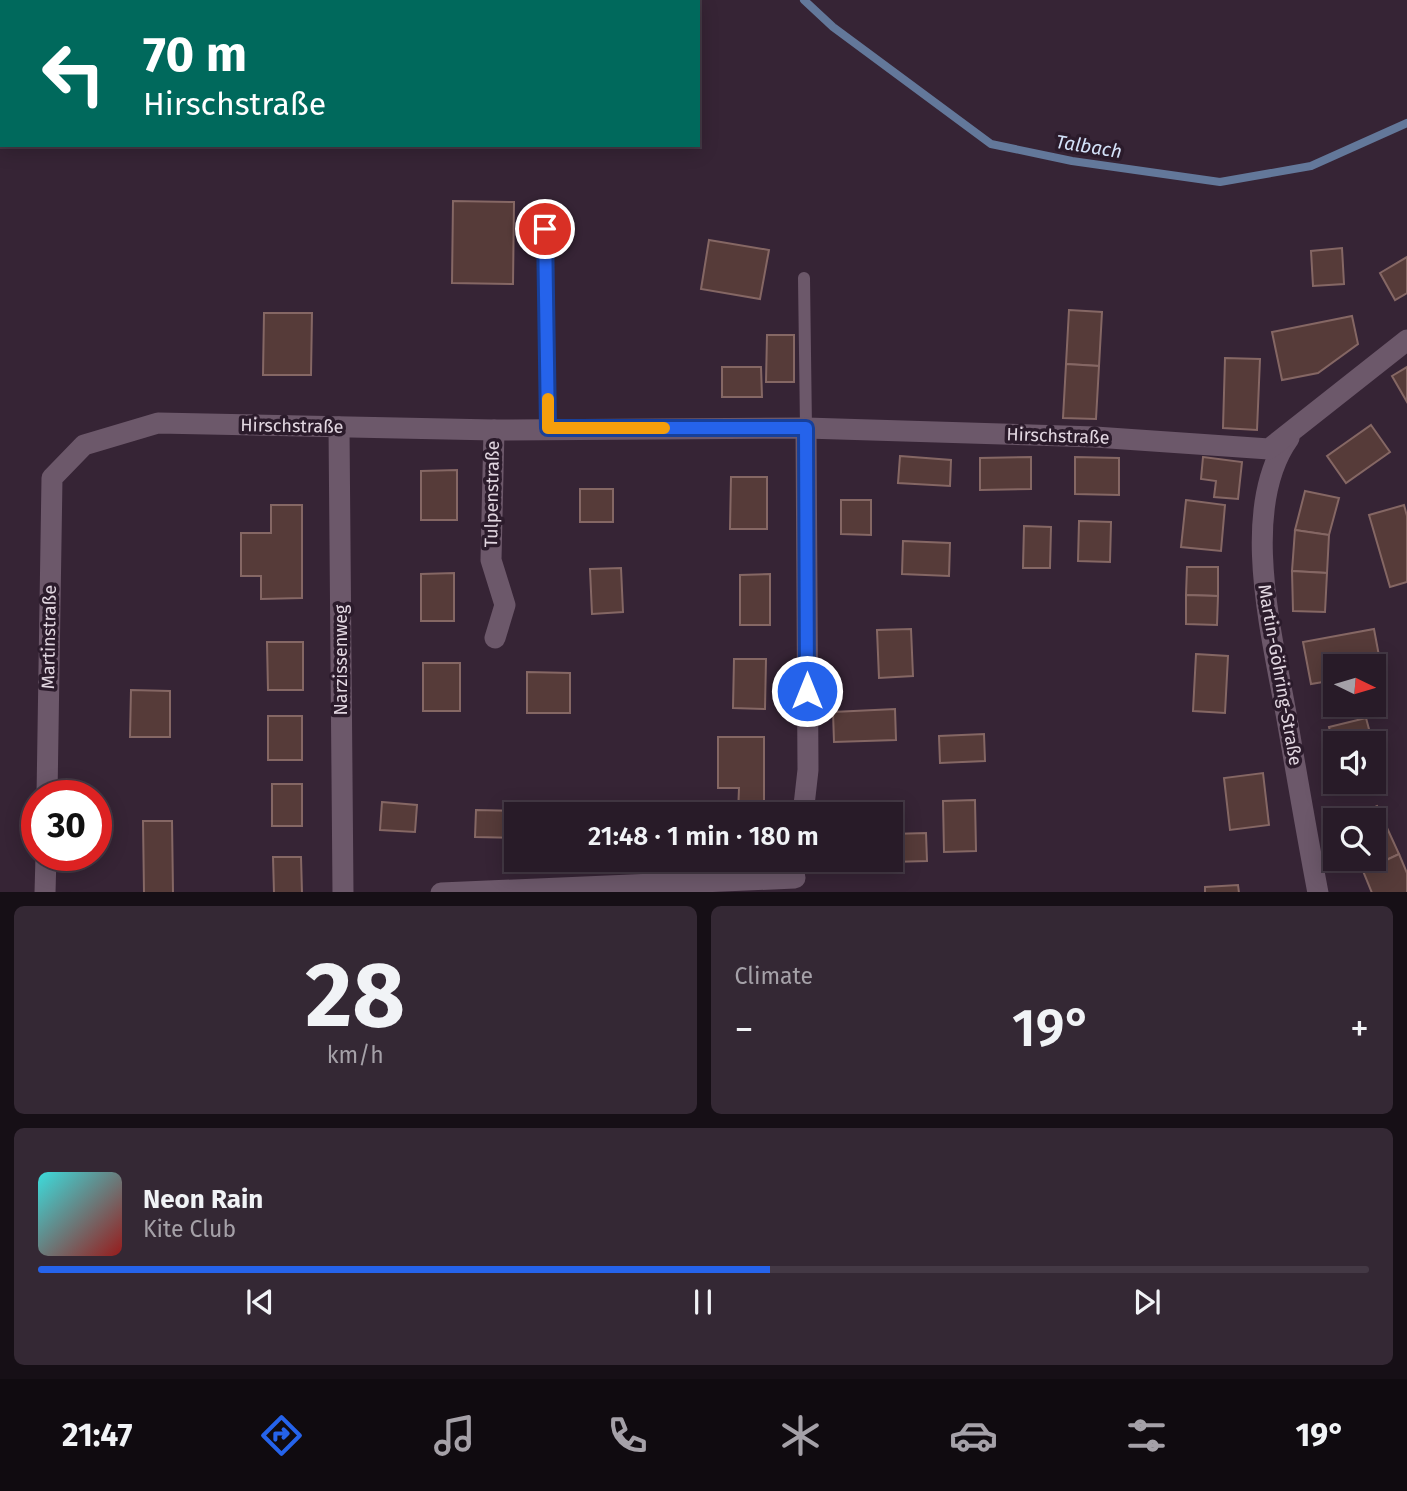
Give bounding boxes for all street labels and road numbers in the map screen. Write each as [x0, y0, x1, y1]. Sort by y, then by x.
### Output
street label: Hirschstraße [240, 414, 344, 438]
street label: Hirschstraße [1006, 423, 1110, 449]
street label: Tulpenstraße [480, 440, 504, 548]
street label: Martin-Göhring-Straße [1253, 583, 1307, 767]
street label: Martinstraße [37, 585, 61, 689]
street label: Narzissenweg [330, 604, 352, 715]

